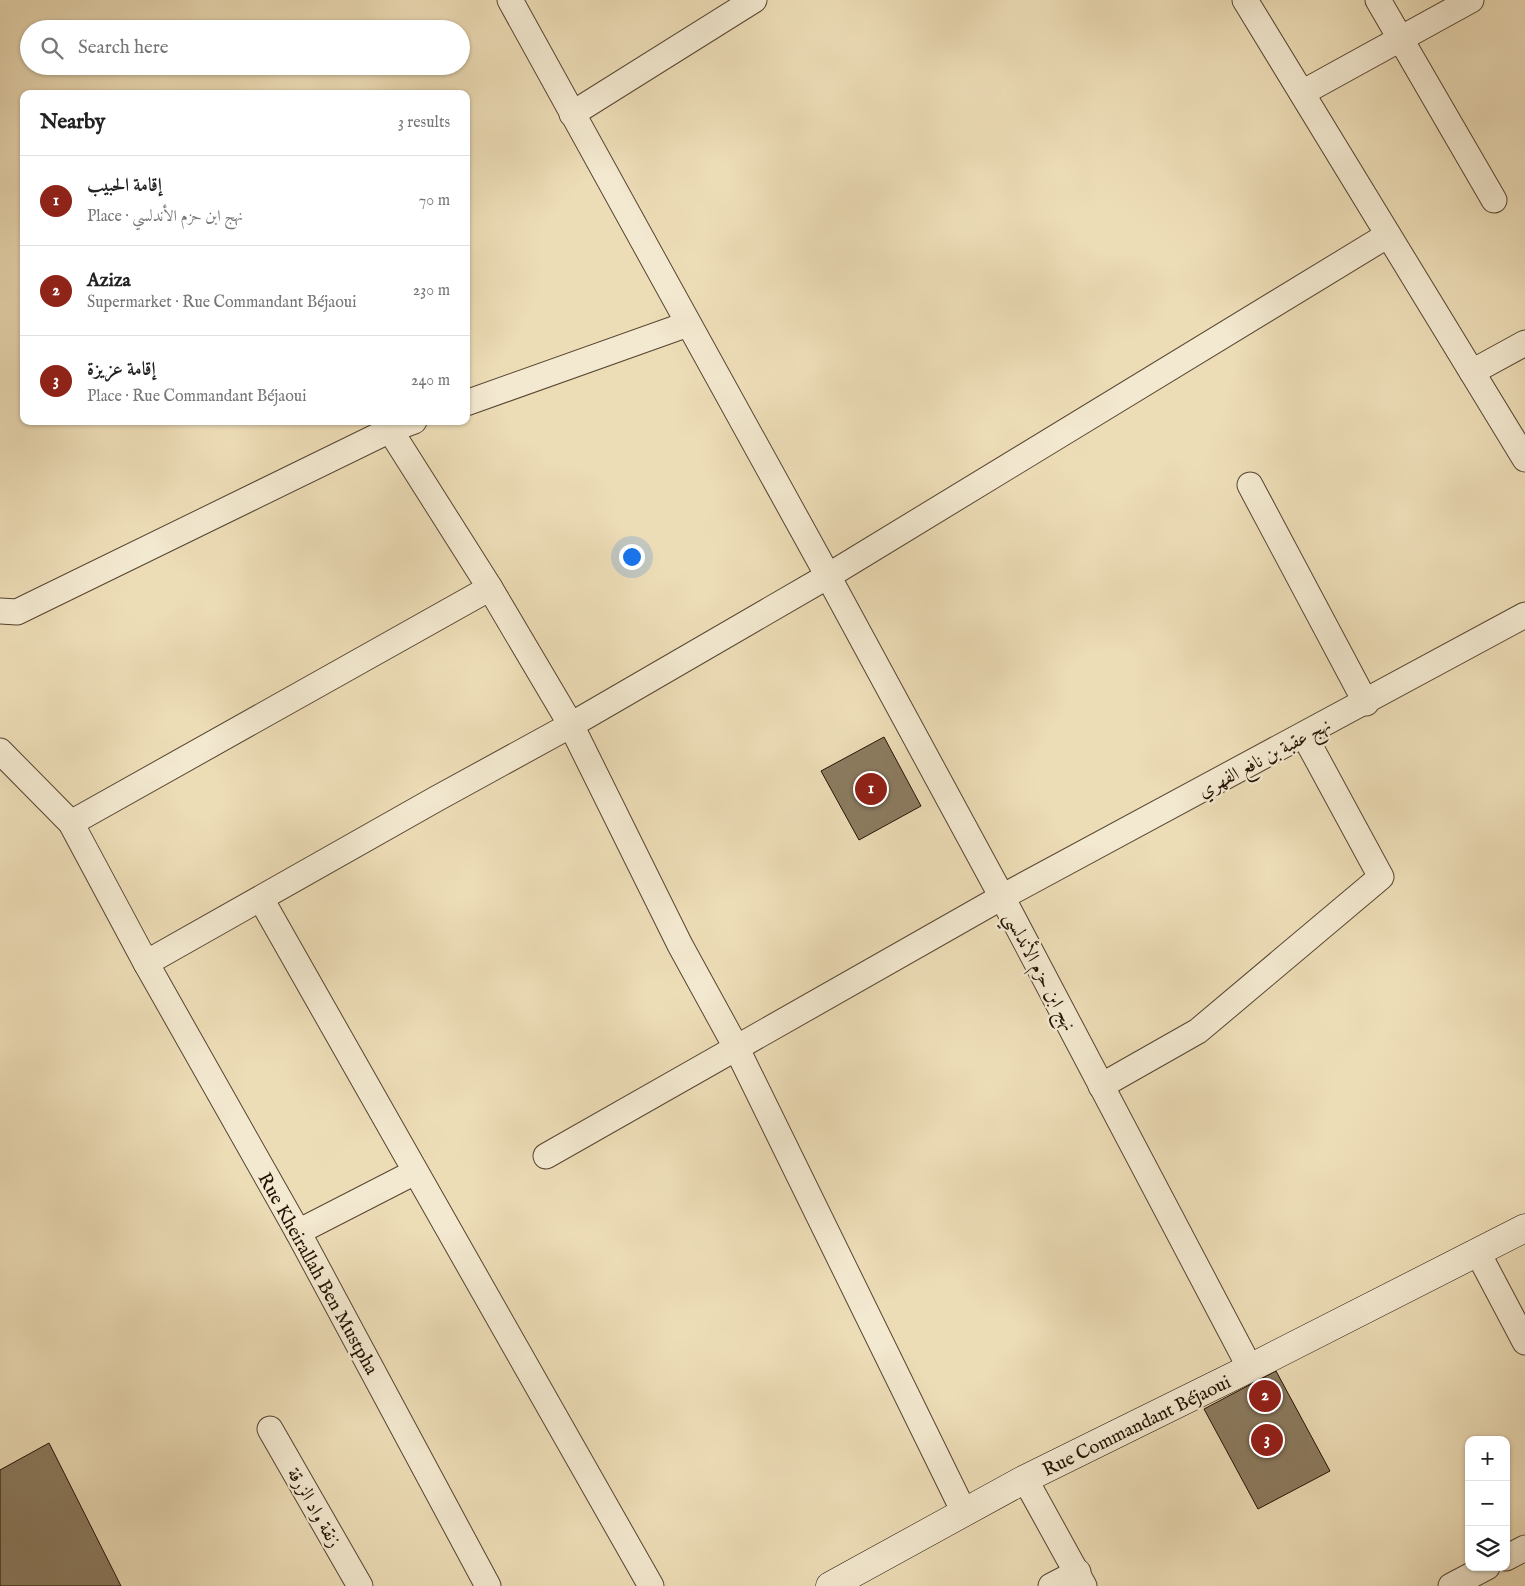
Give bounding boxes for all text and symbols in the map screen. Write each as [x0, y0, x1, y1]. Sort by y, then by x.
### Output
search box [20, 20, 470, 75]
icon: search [38, 34, 66, 62]
text: Search here [78, 36, 169, 60]
text: Nearby [40, 109, 105, 136]
text: 3 results [398, 113, 450, 133]
text: إقامة الحبيب [87, 174, 162, 198]
text: 1 [53, 191, 59, 211]
text: 70 m [419, 191, 450, 211]
text: Place · نهج ابن حزم الأندلسي [87, 207, 243, 227]
text: Aziza [87, 269, 131, 293]
text: 2 [52, 281, 60, 301]
text: 230 m [413, 281, 450, 301]
text: Supermarket · Rue Commandant Béjaoui [87, 293, 356, 313]
text: إقامة عزيزة [87, 358, 156, 382]
text: 3 [53, 371, 59, 391]
text: 240 m [411, 371, 450, 391]
text: Place · Rue Commandant Béjaoui [87, 387, 306, 407]
your location [619, 544, 645, 570]
street label: نهج عقبة بن نافع الفهري [1194, 714, 1337, 807]
pin: 1 [855, 770, 887, 808]
street label: نهج ابن حزم الأندلسي [994, 907, 1083, 1037]
street label: Rue Kheirallah Ben Mustpha [252, 1169, 383, 1380]
street label: Rue Commandant Béjaoui [1039, 1371, 1235, 1483]
pin: 2 [1249, 1377, 1281, 1415]
pin: 3 [1251, 1421, 1283, 1459]
map controls [1465, 1436, 1510, 1571]
button: + [1465, 1436, 1510, 1481]
street label: زنقة واد الزرقة [281, 1464, 346, 1552]
button: − [1465, 1481, 1510, 1526]
button: layers [1465, 1526, 1510, 1571]

